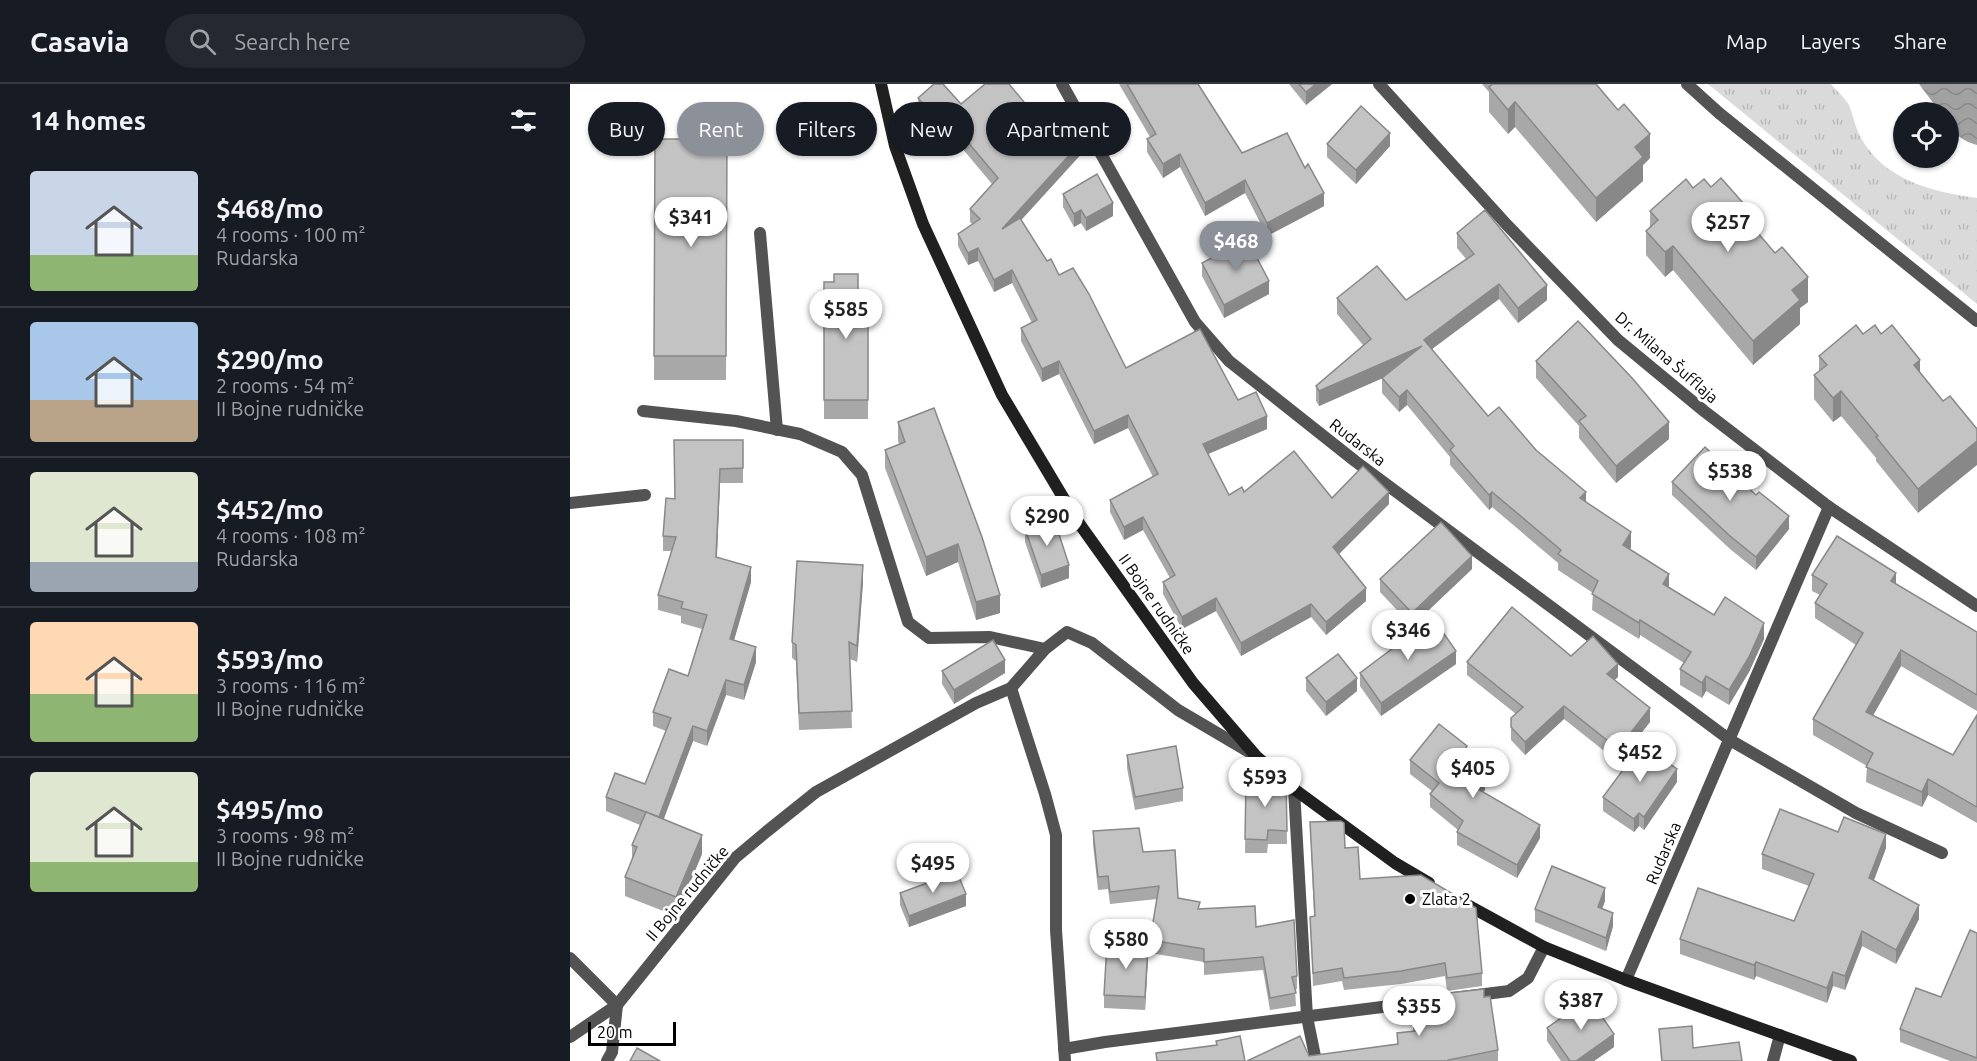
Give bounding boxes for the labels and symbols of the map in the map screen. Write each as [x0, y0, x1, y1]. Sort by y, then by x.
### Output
pin: $341 [655, 197, 727, 248]
pin: $257 [1692, 202, 1764, 253]
pin: $468 [1200, 221, 1272, 272]
pin: $585 [810, 289, 882, 340]
street label: Dr. Milana Šufflaja [1612, 307, 1723, 406]
street label: Rudarska [1326, 415, 1390, 469]
pin: $538 [1694, 451, 1766, 502]
pin: $290 [1011, 496, 1083, 547]
street label: II Bojne rudničke [1116, 550, 1198, 658]
pin: $346 [1372, 610, 1444, 661]
pin: $452 [1604, 732, 1676, 783]
pin: $405 [1437, 748, 1509, 799]
pin: $593 [1229, 757, 1301, 808]
street label: Rudarska [1642, 819, 1684, 887]
street label: II Bojne rudničke [642, 842, 732, 944]
pin: $495 [897, 843, 969, 894]
place label: Zlata 2 [1422, 890, 1471, 908]
marker: Zlata 2 [1403, 892, 1417, 906]
pin: $580 [1090, 919, 1162, 970]
pin: $387 [1545, 980, 1617, 1031]
pin: $355 [1383, 986, 1455, 1037]
scale bar [588, 1019, 676, 1046]

